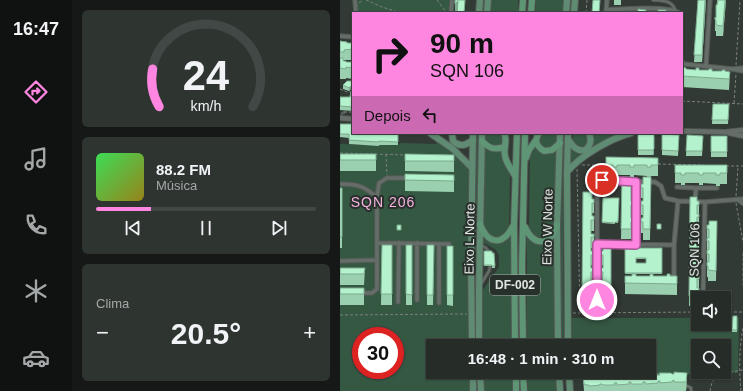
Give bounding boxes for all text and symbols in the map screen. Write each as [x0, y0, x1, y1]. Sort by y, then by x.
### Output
text: 16:47 [13, 19, 59, 39]
icon: right [364, 28, 416, 80]
text: 90 m [430, 28, 494, 59]
text: 24 [183, 51, 229, 98]
text: SQN 106 [430, 61, 504, 81]
icon: directions [22, 78, 50, 106]
text: km/h [191, 97, 222, 113]
icon: left [419, 104, 441, 126]
text: Depois [364, 107, 411, 124]
icon: music [22, 145, 50, 173]
text: 88.2 FM [156, 161, 211, 178]
pin [585, 163, 619, 197]
icon: arrive [591, 169, 613, 191]
text: Música [156, 178, 197, 193]
street label: Eixo W Norte [539, 189, 556, 265]
district label: SQN 206 [351, 194, 415, 210]
street label: Eixo L Norte [461, 203, 478, 275]
icon: phone [22, 211, 50, 239]
icon: previous [122, 217, 144, 239]
icon: pause [195, 217, 217, 239]
icon: next [268, 217, 290, 239]
street label: SQN 106 [687, 223, 702, 277]
road number: DF-002 [490, 275, 540, 295]
icon: climate [22, 277, 50, 305]
position arrow [576, 279, 618, 321]
map controls [691, 291, 731, 379]
button: sound [691, 291, 731, 331]
text: Clima [96, 296, 129, 311]
text: 20.5° [171, 317, 241, 350]
text: − [96, 320, 109, 345]
text: + [303, 320, 316, 345]
speed limit sign: 30 [352, 327, 404, 379]
button: search [691, 339, 731, 379]
icon: car [22, 344, 50, 372]
text: 16:48 · 1 min · 310 m [468, 350, 614, 367]

